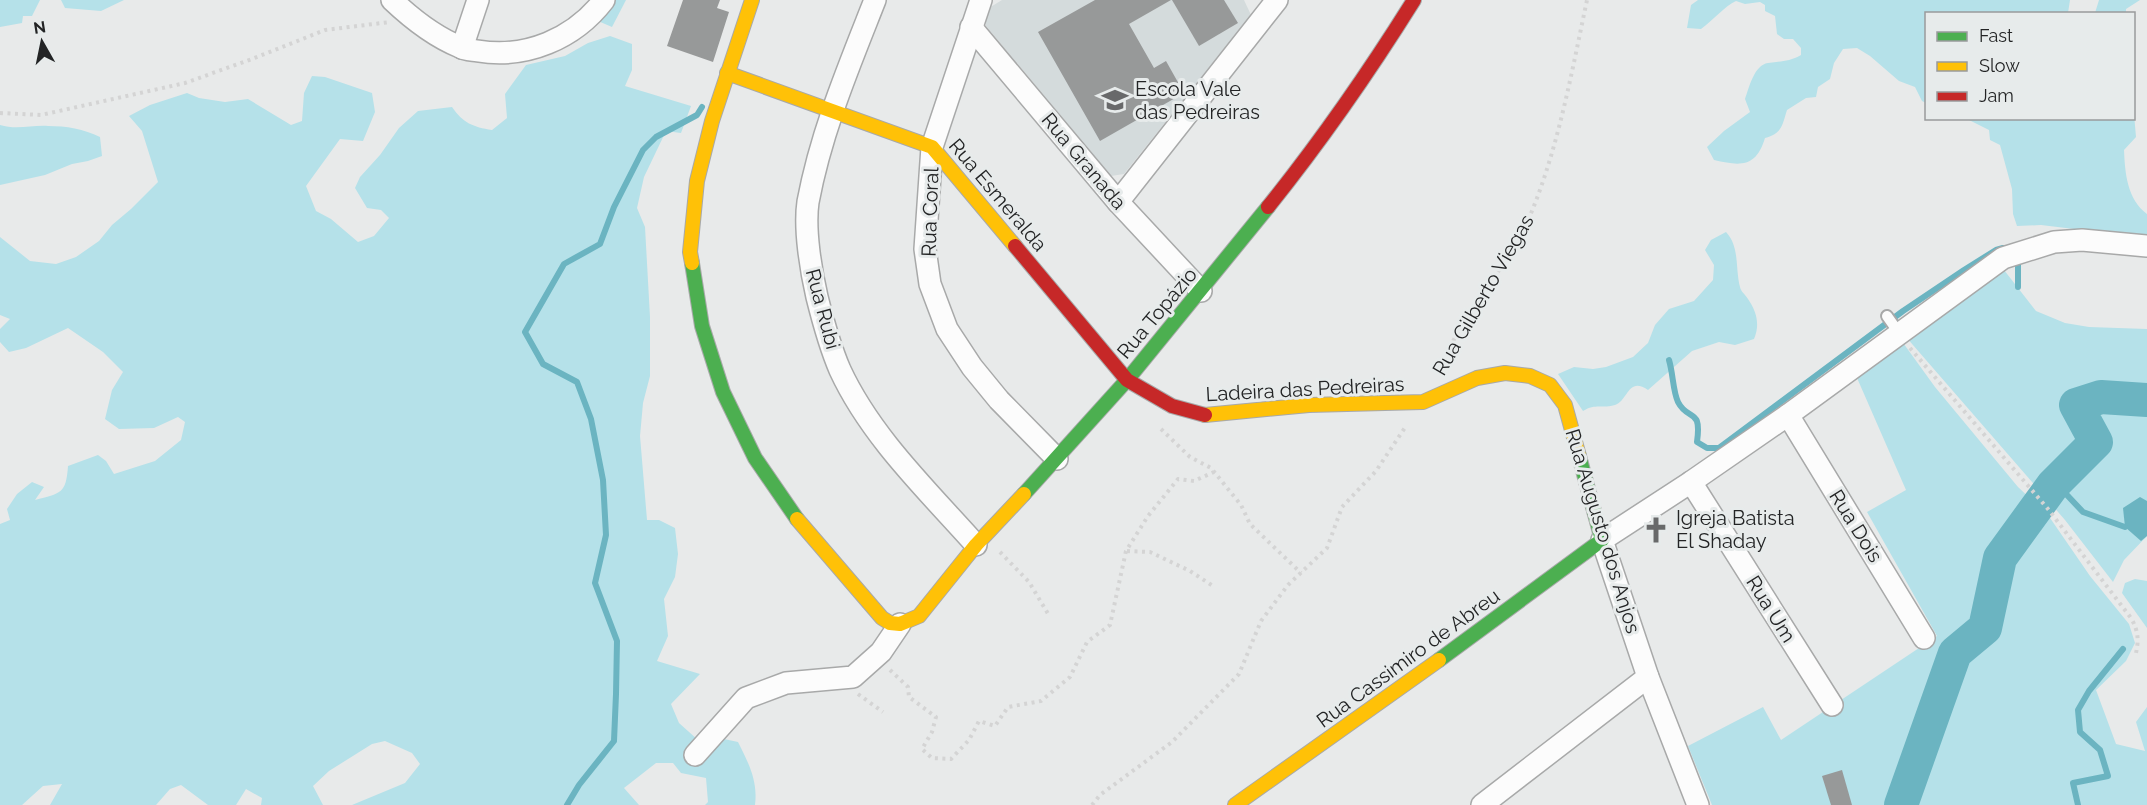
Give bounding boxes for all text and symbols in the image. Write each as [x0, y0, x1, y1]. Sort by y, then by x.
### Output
north arrow [12, 12, 72, 72]
legend [1925, 12, 2135, 120]
text: N [32, 17, 47, 38]
text: Fast [1979, 25, 2013, 46]
text: Slow [1979, 55, 2020, 76]
place label: Escola Vale das Pedreiras [1135, 77, 1260, 124]
school or university icon: Escola Vale das Pedreiras [1100, 85, 1130, 115]
text: Jam [1979, 85, 2014, 106]
street label: Rua Granada [1037, 108, 1131, 214]
street label: Rua Esmeralda [944, 134, 1052, 256]
street label: Rua Coral [916, 166, 944, 257]
street label: Rua Gilberto Viegas [1427, 210, 1539, 380]
street label: Rua Topázio [1112, 263, 1202, 363]
street label: Rua Rubi [801, 266, 845, 352]
street label: Ladeira das Pedreiras [1205, 372, 1405, 406]
street label: Rua Augusto dos Anjos [1560, 426, 1646, 636]
street label: Rua Dois [1824, 485, 1888, 567]
place label: Igreja Batista El Shaday [1676, 506, 1795, 553]
church icon: Igreja Batista El Shaday [1641, 515, 1671, 545]
street label: Rua Um [1741, 571, 1801, 647]
street label: Rua Cassimiro de Abreu [1312, 584, 1504, 732]

